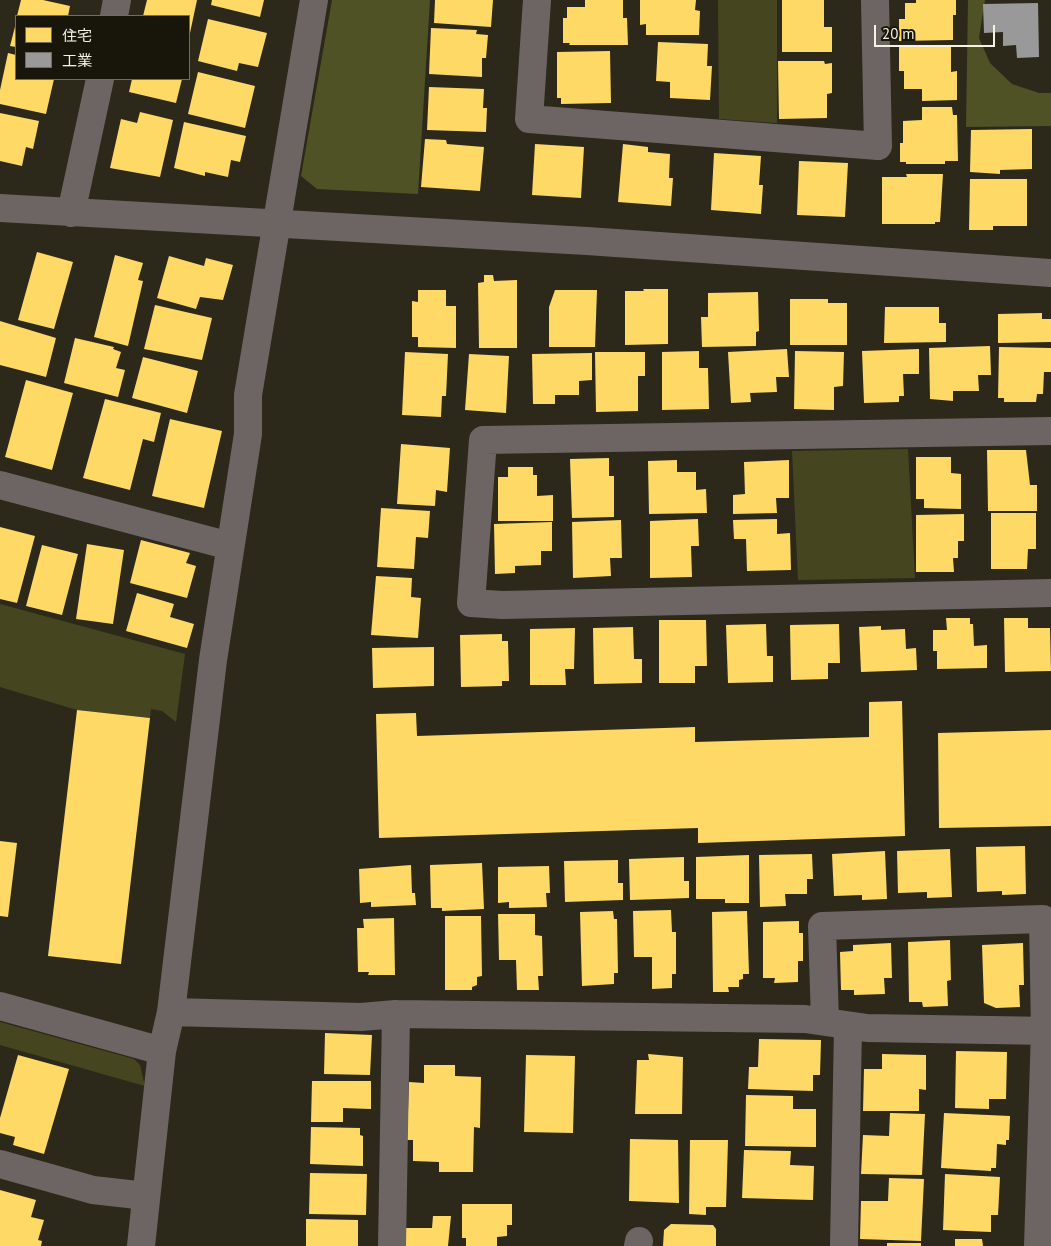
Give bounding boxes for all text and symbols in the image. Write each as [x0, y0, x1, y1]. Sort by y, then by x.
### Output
legend [15, 15, 190, 80]
scale bar [876, 15, 997, 47]
text: 20 m [882, 24, 915, 43]
text: 住宅 [62, 26, 92, 45]
text: 工業 [62, 51, 92, 70]

